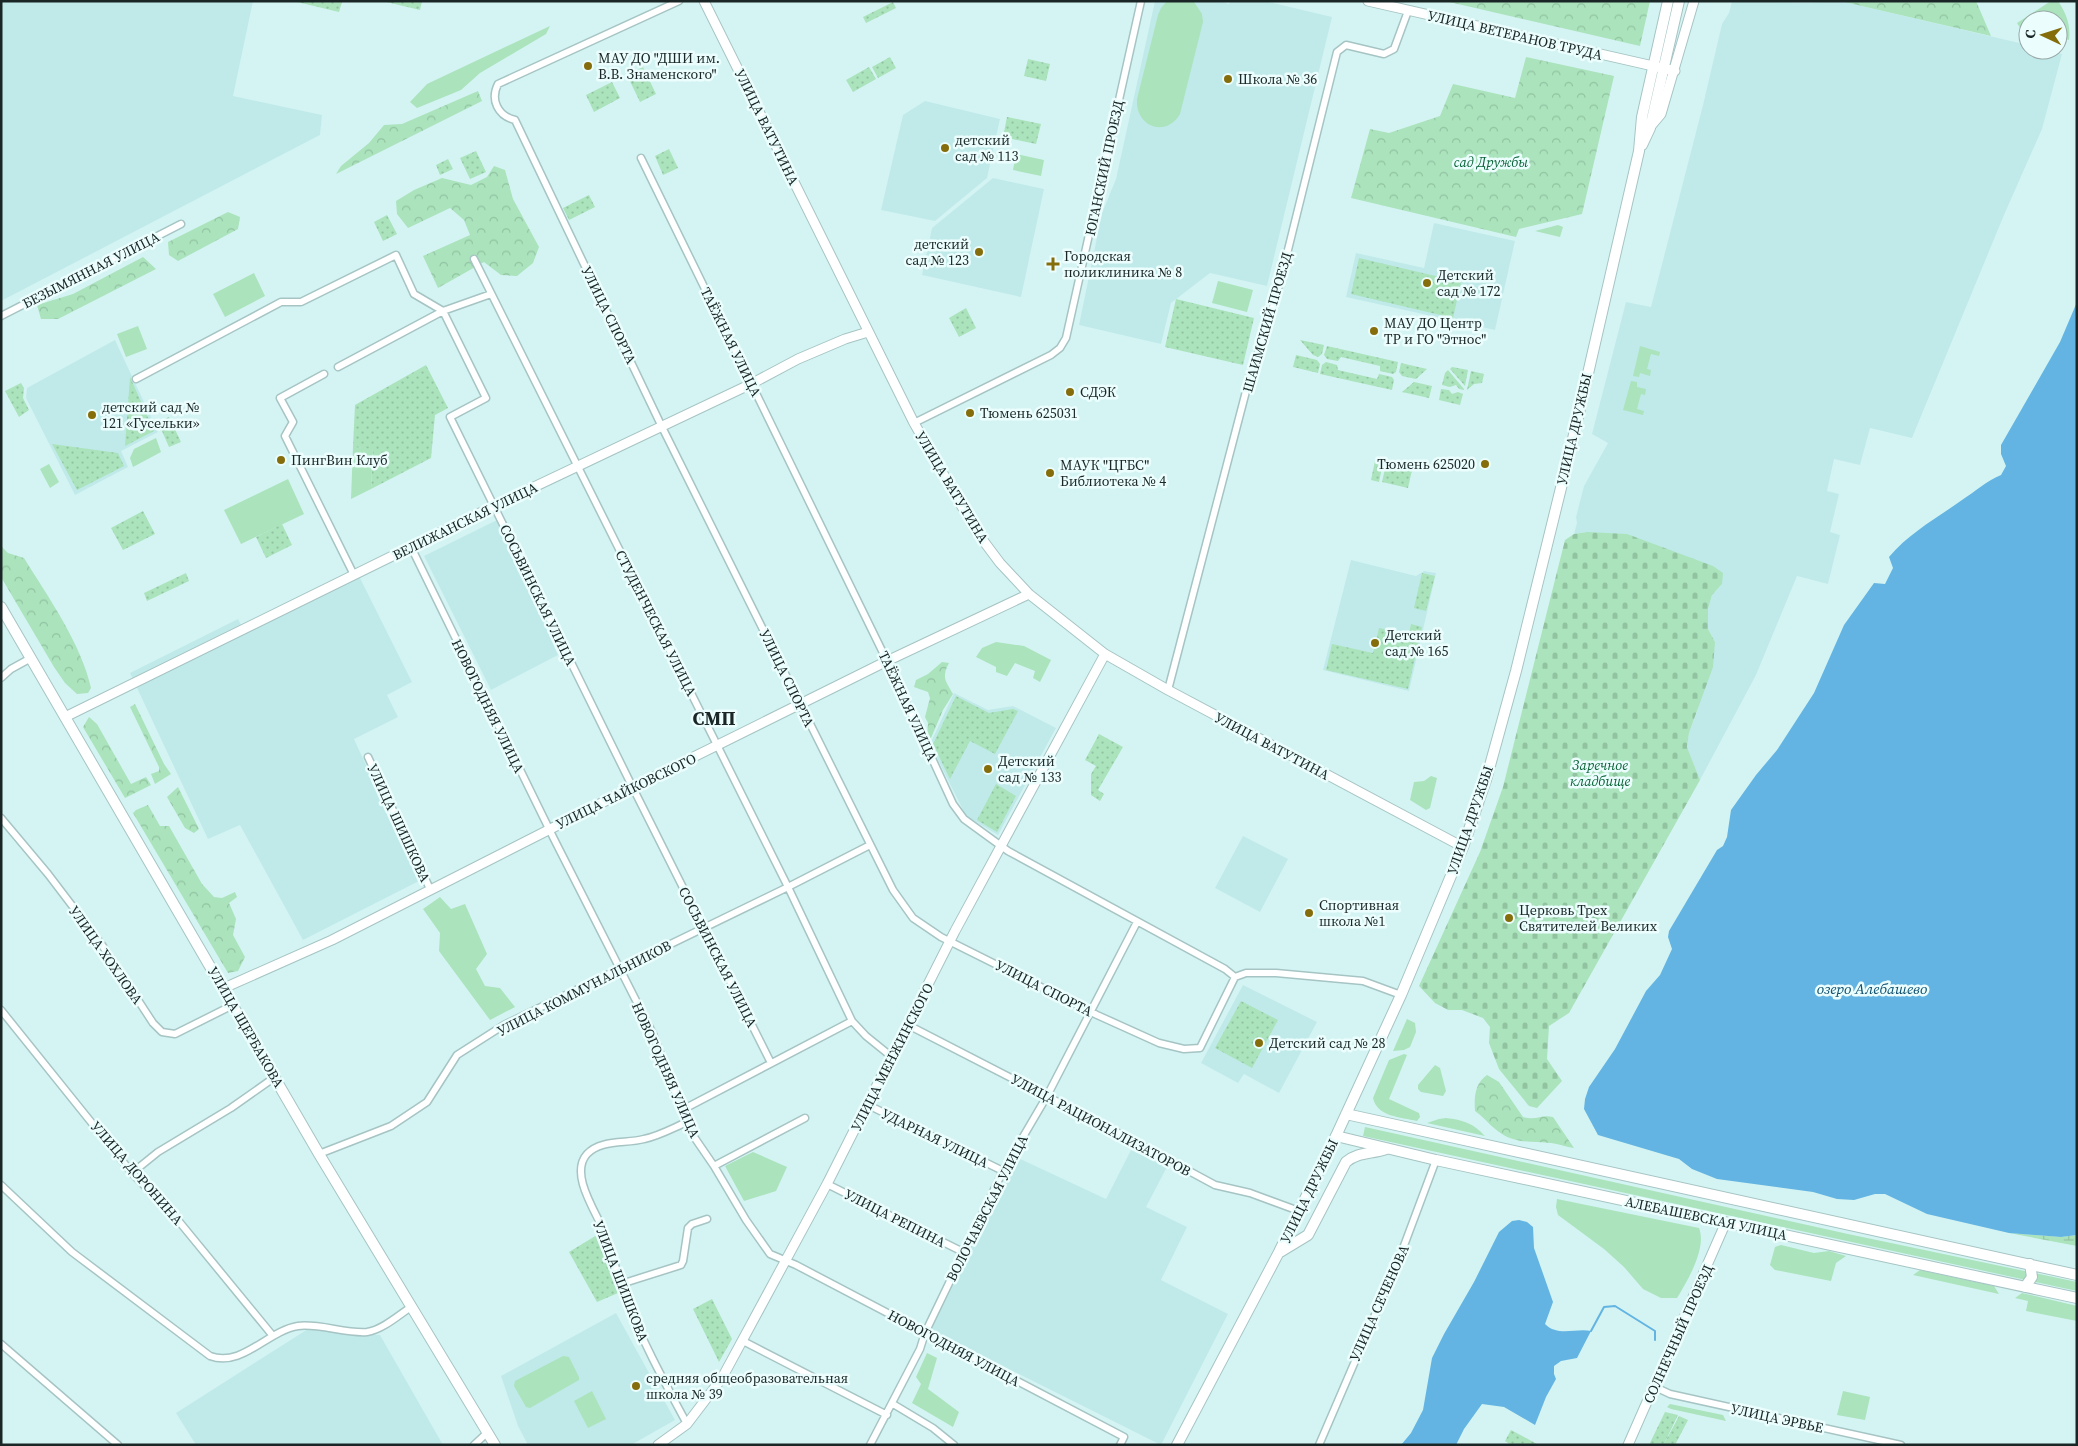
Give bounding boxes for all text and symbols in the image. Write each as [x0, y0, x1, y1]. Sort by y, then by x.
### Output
street label: УЛИЦА ВЕТЕРАНОВ ТРУДА [1426, 5, 1605, 65]
north arrow [2018, 10, 2068, 60]
text: С [2020, 29, 2040, 39]
place label: МАУ ДО "ДШИ им. В.В. Знаменского" [598, 48, 720, 84]
marker: МАУ ДО "ДШИ им. В.В. Знаменского" [582, 60, 594, 72]
street label: УЛИЦА ВАТУТИНА [730, 65, 804, 189]
place label: Школа № 36 [1238, 69, 1317, 89]
marker: Школа № 36 [1222, 73, 1234, 85]
street label: ЮГАНСКИЙ ПРОЕЗД [1080, 98, 1128, 238]
place label: детский сад № 113 [955, 130, 1019, 166]
marker: детский сад № 113 [939, 142, 951, 154]
park label: сад Дружбы [1454, 152, 1528, 172]
street label: БЕЗЫМЯННАЯ УЛИЦА [19, 226, 164, 313]
place label: детский сад № 123 [905, 234, 969, 270]
marker: детский сад № 123 [973, 246, 985, 258]
place label: Городская поликлиника № 8 [1064, 246, 1182, 282]
street label: ШАИМСКИЙ ПРОЕЗД [1237, 249, 1297, 395]
marker: Городская поликлиника № 8 [1046, 257, 1060, 271]
street label: УЛИЦА СПОРТА [577, 263, 642, 368]
place label: Детский сад № 172 [1437, 265, 1501, 301]
marker: Детский сад № 172 [1421, 277, 1433, 289]
street label: ТАЁЖНАЯ УЛИЦА [696, 284, 767, 401]
place label: МАУ ДО Центр ТР и ГО "Этнос" [1384, 313, 1486, 349]
marker: МАУ ДО Центр ТР и ГО "Этнос" [1368, 325, 1380, 337]
street label: УЛИЦА ДРУЖБЫ [1551, 371, 1597, 487]
place label: СДЭК [1080, 382, 1117, 402]
marker: СДЭК [1064, 386, 1076, 398]
place label: детский сад № 121 «Гусельки» [102, 397, 200, 433]
place label: Тюмень 625031 [980, 403, 1078, 423]
marker: Тюмень 625031 [964, 407, 976, 419]
marker: детский сад № 121 «Гусельки» [86, 409, 98, 421]
street label: УЛИЦА ВАТУТИНА [911, 427, 994, 547]
place label: ПингВин Клуб [291, 450, 388, 470]
marker: ПингВин Клуб [275, 454, 287, 466]
place label: Тюмень 625020 [1377, 454, 1475, 474]
place label: МАУК "ЦГБС" Библиотека № 4 [1060, 455, 1166, 491]
marker: Тюмень 625020 [1479, 458, 1491, 470]
marker: МАУК "ЦГБС" Библиотека № 4 [1044, 467, 1056, 479]
street label: ВЕЛИЖАНСКАЯ УЛИЦА [389, 477, 542, 565]
street label: СОСЬВИНСКАЯ УЛИЦА [495, 521, 581, 670]
street label: СТУДЕНЧЕСКАЯ УЛИЦА [610, 547, 702, 700]
place label: Детский сад № 165 [1385, 625, 1449, 661]
street label: УЛИЦА СПОРТА [755, 626, 820, 731]
street label: НОВОГОДНЯЯ УЛИЦА [447, 636, 529, 777]
marker: Детский сад № 165 [1369, 637, 1381, 649]
street label: ТАЁЖНАЯ УЛИЦА [874, 648, 943, 765]
district label: СМП [692, 705, 736, 731]
street label: УЛИЦА ВАТУТИНА [1211, 707, 1334, 785]
street label: УЛИЦА ЧАЙКОВСКОГО [552, 748, 700, 834]
place label: Детский сад № 133 [998, 751, 1062, 787]
park label: Заречное кладбище [1570, 755, 1631, 791]
street label: УЛИЦА ШИШКОВА [363, 760, 436, 886]
marker: Детский сад № 133 [982, 763, 994, 775]
street label: УЛИЦА ДРУЖБЫ [1442, 763, 1498, 877]
street label: СОСЬВИНСКАЯ УЛИЦА [674, 883, 762, 1031]
place label: Спортивная школа №1 [1319, 895, 1399, 931]
place label: Церковь Трех Святителей Великих [1519, 900, 1658, 936]
street label: УЛИЦА ХОХЛОВА [64, 902, 148, 1009]
marker: Спортивная школа №1 [1303, 907, 1315, 919]
marker: Церковь Трех Святителей Великих [1503, 912, 1515, 924]
street label: УЛИЦА КОММУНАЛЬНИКОВ [493, 935, 675, 1041]
street label: УЛИЦА СПОРТА [992, 955, 1097, 1021]
street label: УЛИЦА ЩЕРБАКОВА [203, 963, 289, 1092]
water label: озеро Алебашево [1817, 978, 1927, 999]
street label: УЛИЦА МЕНЖИНСКОГО [846, 979, 938, 1135]
street label: НОВОГОДНЯЯ УЛИЦА [627, 999, 705, 1142]
place label: Детский сад № 28 [1269, 1033, 1386, 1053]
marker: Детский сад № 28 [1253, 1037, 1265, 1049]
street label: УЛИЦА РАЦИОНАЛИЗАТОРОВ [1007, 1069, 1195, 1181]
street label: УДАРНАЯ УЛИЦА [878, 1103, 993, 1173]
street label: УЛИЦА ДОРОНИНА [86, 1117, 188, 1230]
street label: ВОЛОЧАЕВСКАЯ УЛИЦА [941, 1131, 1033, 1285]
street label: УЛИЦА ДРУЖБЫ [1275, 1135, 1343, 1247]
street label: УЛИЦА РЕПИНА [841, 1184, 950, 1252]
street label: АЛЕБАШЕВСКАЯ УЛИЦА [1623, 1191, 1790, 1245]
street label: УЛИЦА ШИШКОВА [589, 1217, 654, 1345]
street label: УЛИЦА СЕЧЕНОВА [1344, 1241, 1414, 1365]
street label: СОЛНЕЧНЫЙ ПРОЕЗД [1638, 1261, 1718, 1407]
street label: НОВОГОДНЯЯ УЛИЦА [884, 1305, 1024, 1392]
place label: средняя общеобразовательная школа № 39 [646, 1368, 848, 1404]
marker: средняя общеобразовательная школа № 39 [630, 1380, 642, 1392]
street label: УЛИЦА ЭРВЬЕ [1729, 1398, 1825, 1438]

